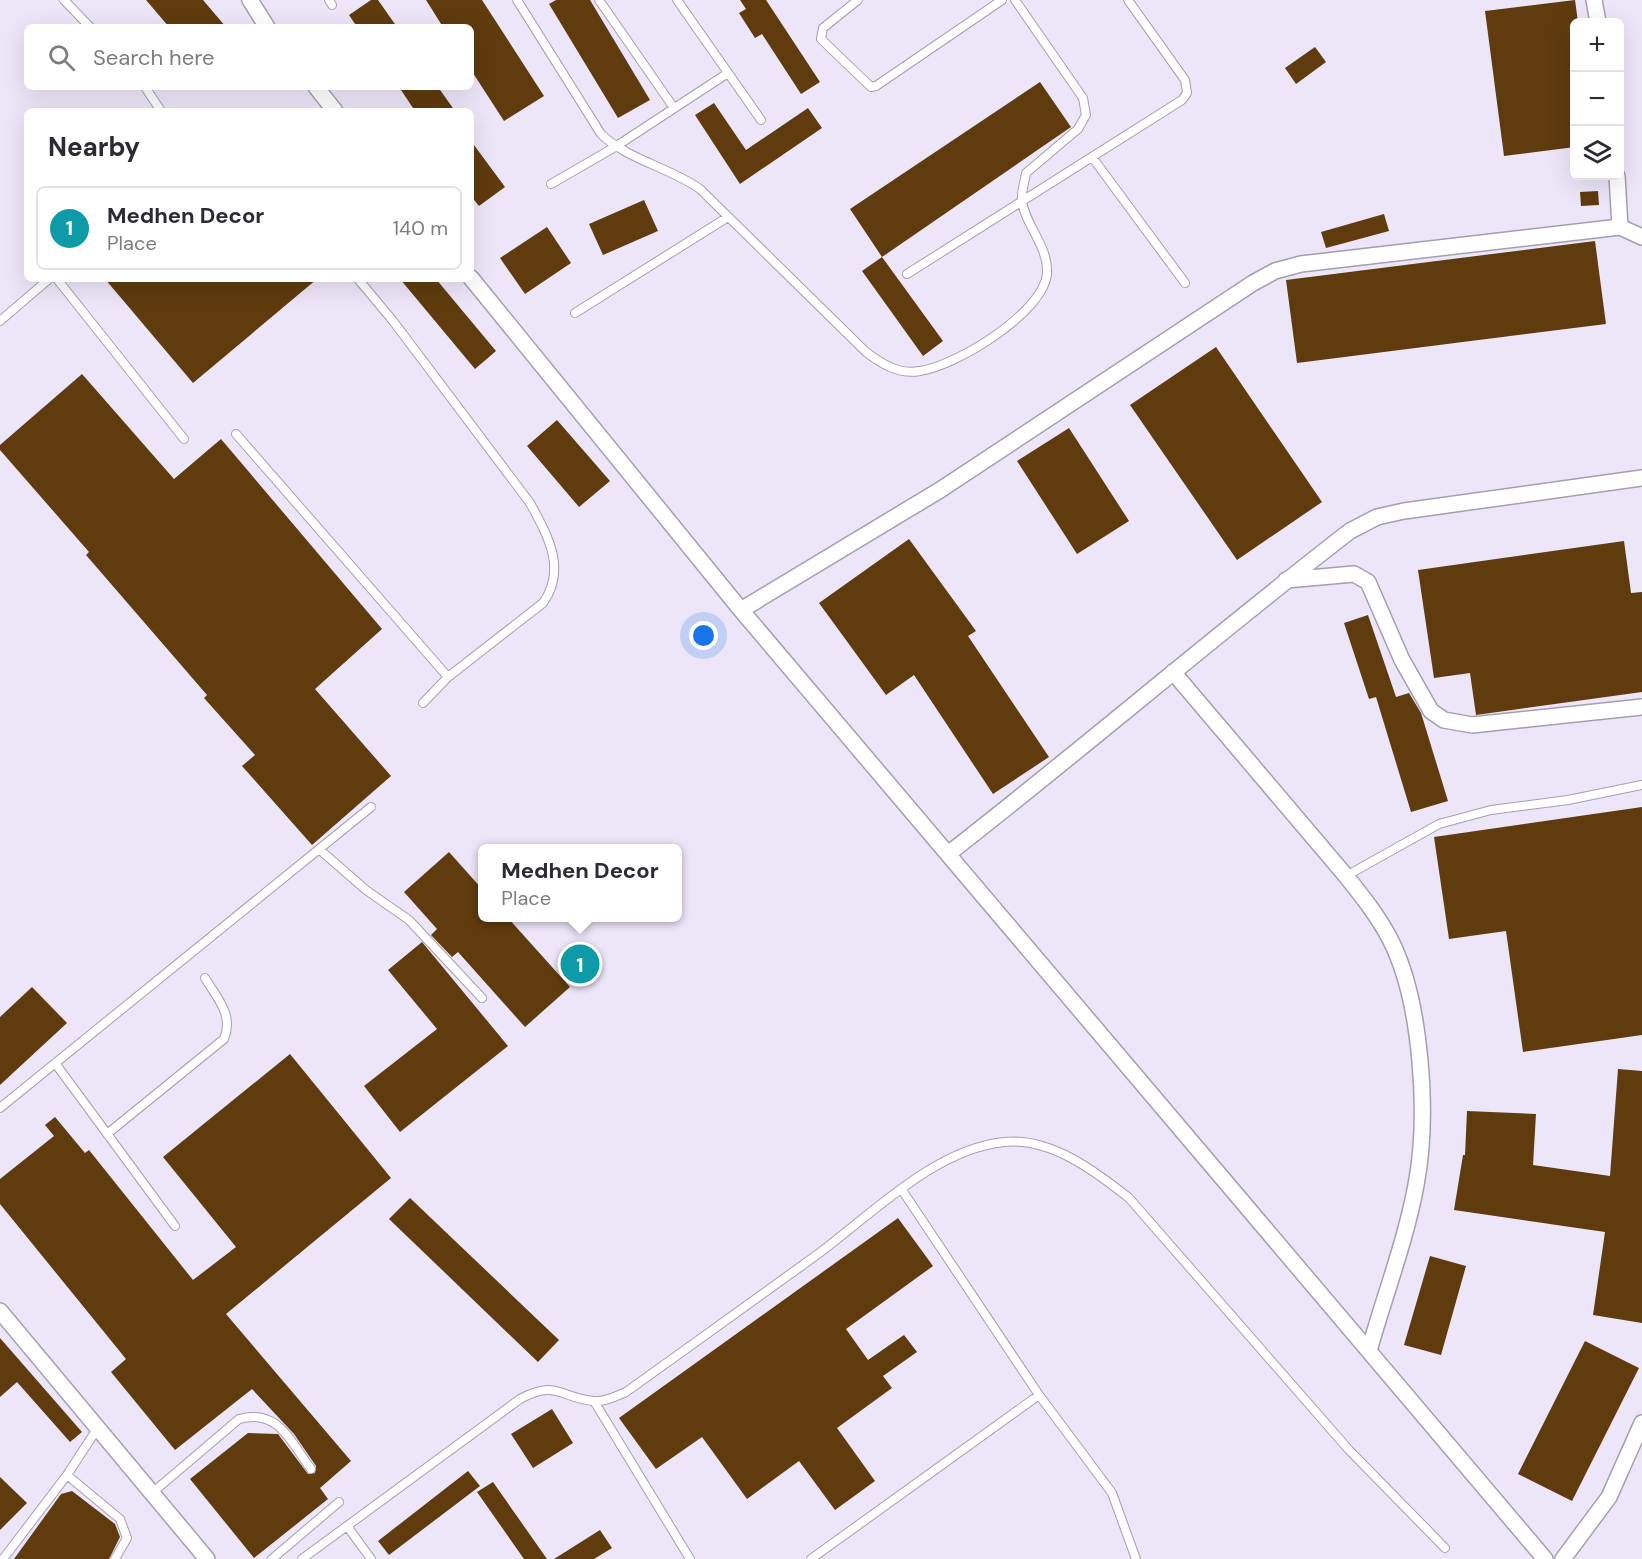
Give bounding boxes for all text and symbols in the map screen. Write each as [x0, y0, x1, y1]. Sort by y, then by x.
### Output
map controls [1570, 18, 1624, 180]
button: + [1570, 18, 1624, 72]
search box [24, 24, 474, 90]
icon: search [45, 41, 78, 74]
text: Search here [93, 43, 214, 72]
button: − [1570, 72, 1624, 126]
button: layers [1570, 126, 1624, 180]
text: Nearby [48, 130, 140, 164]
text: Medhen Decor [107, 201, 264, 230]
text: 1 [66, 215, 73, 241]
text: 140 m [393, 215, 448, 241]
text: Place [107, 230, 157, 256]
your location [689, 621, 718, 650]
popup [478, 844, 682, 922]
text: Medhen Decor [501, 856, 659, 885]
text: Place [501, 885, 551, 911]
pin: 1 [560, 942, 600, 986]

